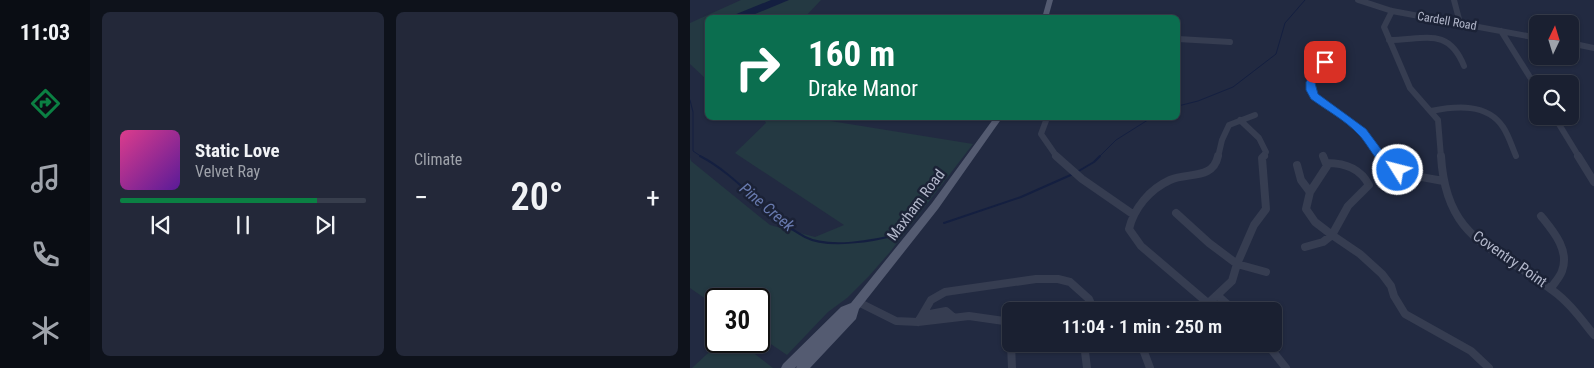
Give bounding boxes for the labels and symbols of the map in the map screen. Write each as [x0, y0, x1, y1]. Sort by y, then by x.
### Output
street label: Cardell Road [1416, 9, 1478, 33]
north arrow [1529, 15, 1579, 65]
pin [1304, 41, 1346, 83]
position arrow [1371, 143, 1423, 195]
street label: Maxham Road [883, 166, 949, 244]
water label: Pine Creek [736, 179, 799, 236]
street label: Coventry Point [1470, 227, 1550, 291]
speed limit sign: 30 [705, 288, 770, 353]

